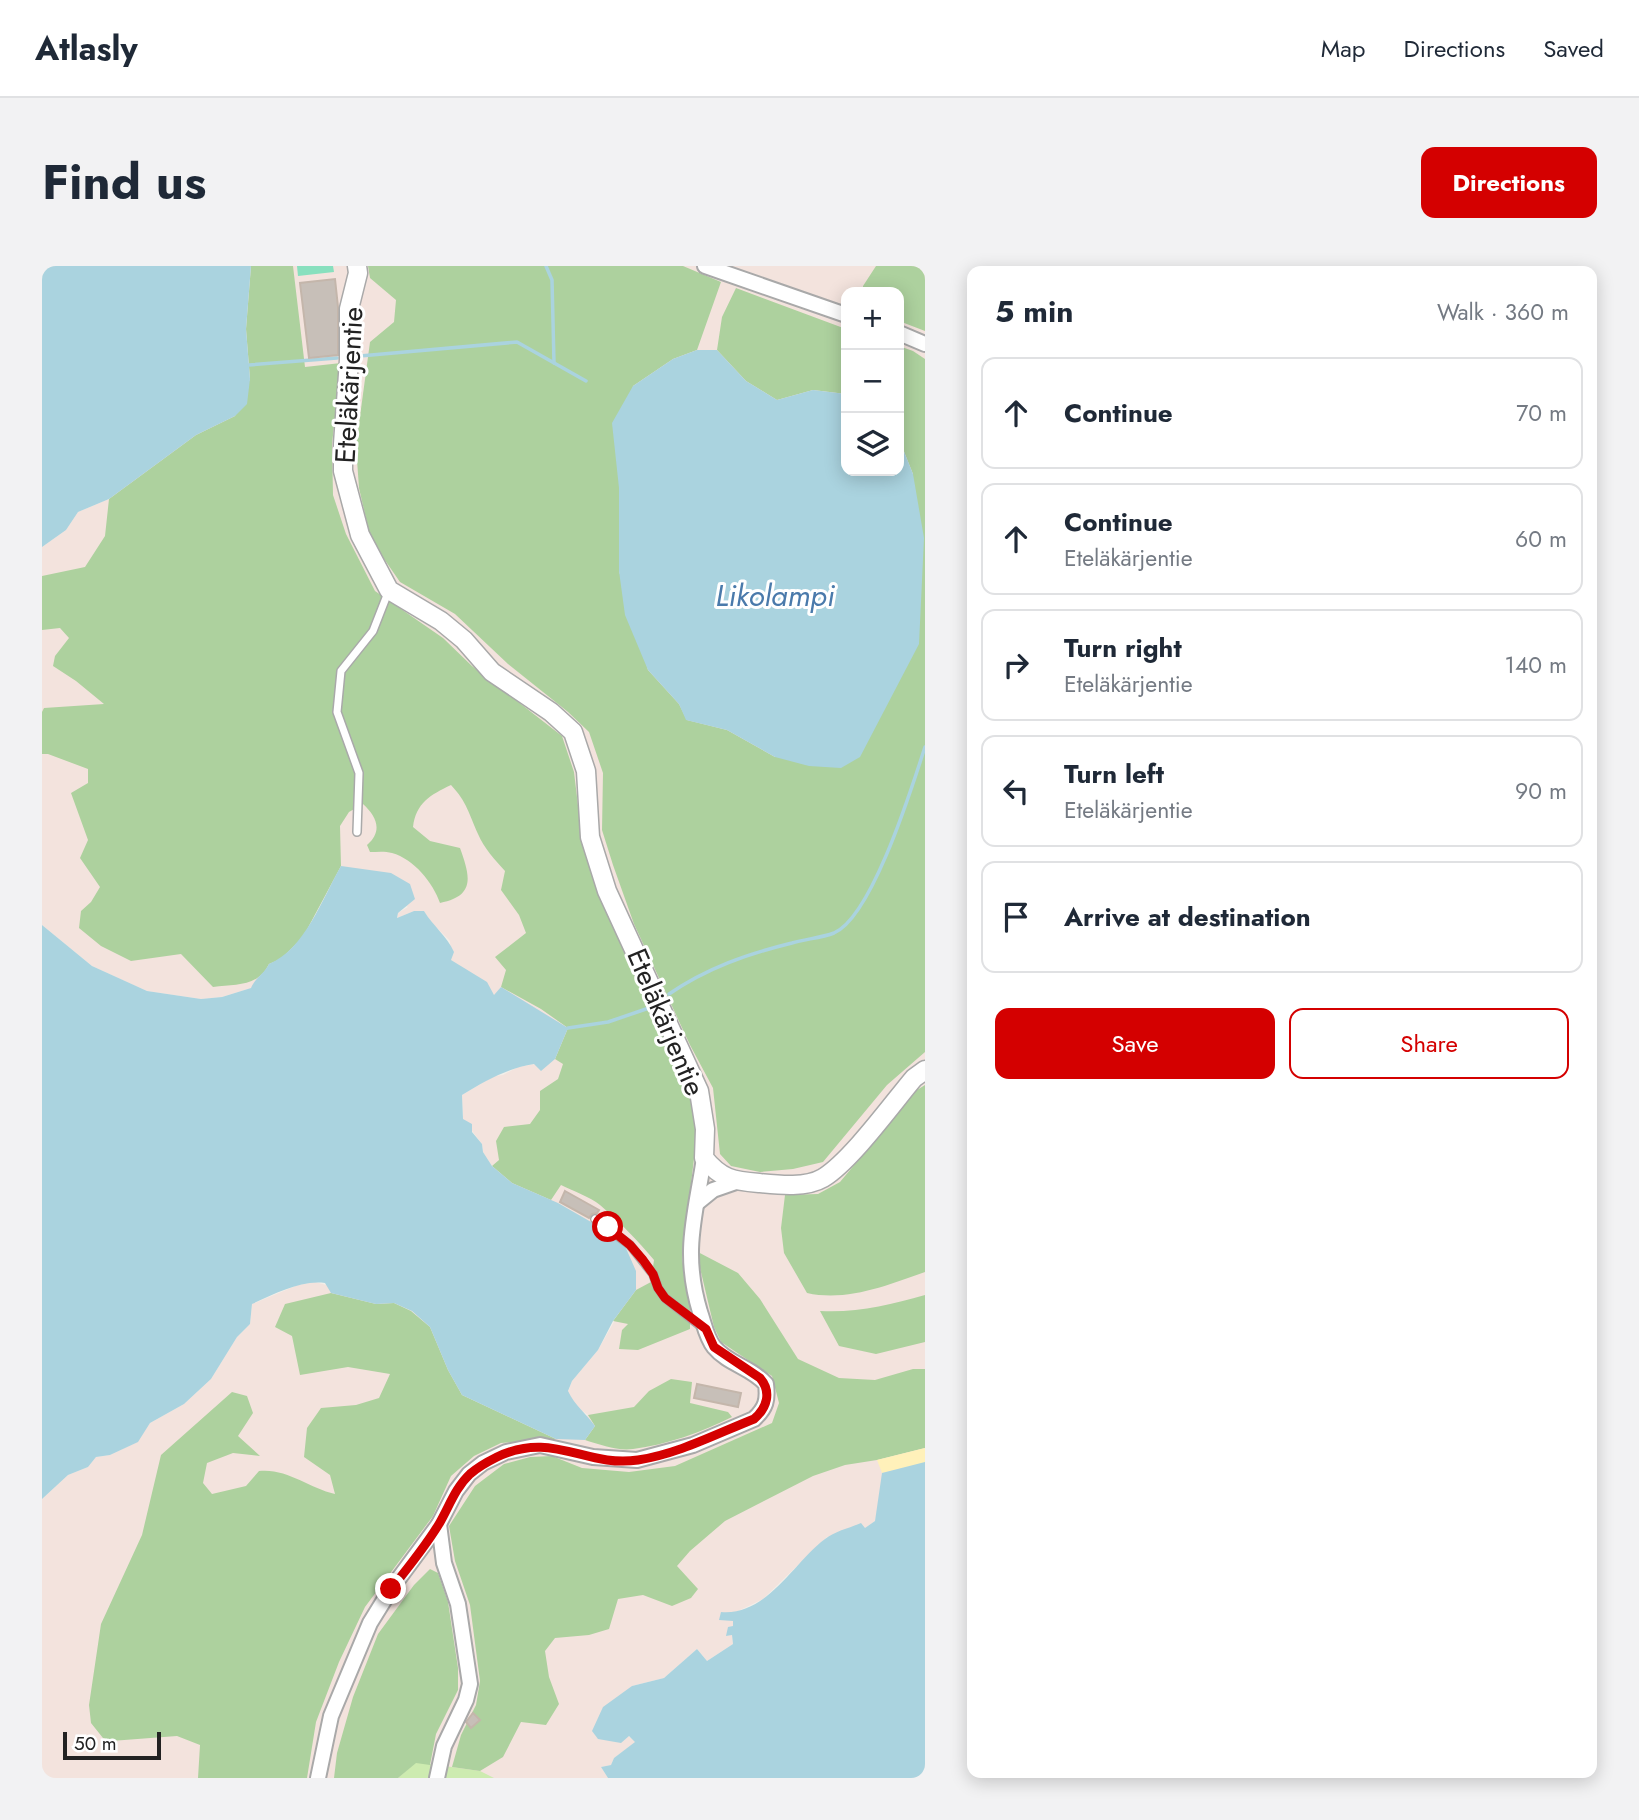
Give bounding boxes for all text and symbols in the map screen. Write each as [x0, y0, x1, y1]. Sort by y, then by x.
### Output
text: Atlasly [35, 25, 138, 72]
text: Map [1321, 31, 1366, 66]
text: Directions [1404, 31, 1505, 66]
text: Saved [1543, 31, 1604, 66]
text: Find us [42, 147, 206, 217]
button: Directions [1421, 147, 1597, 218]
map controls [841, 287, 904, 476]
button: + [841, 287, 904, 350]
text: 5 min [995, 290, 1073, 333]
text: Walk · 360 m [1437, 295, 1569, 329]
street label: Eteläkärjentie [324, 306, 374, 464]
button: − [841, 350, 904, 413]
icon: ahead [997, 394, 1035, 432]
text: Continue [1064, 394, 1173, 432]
text: 70 m [1516, 396, 1567, 430]
button: layers [841, 413, 904, 476]
text: Continue [1064, 503, 1173, 541]
icon: ahead [997, 520, 1035, 558]
text: 60 m [1515, 522, 1567, 556]
text: Eteläkärjentie [1064, 541, 1193, 575]
water label: Likolampi [715, 574, 835, 617]
text: Turn right [1064, 629, 1182, 667]
icon: right [997, 646, 1035, 684]
text: 140 m [1505, 648, 1567, 682]
text: Eteläkärjentie [1064, 667, 1193, 701]
text: Turn left [1064, 755, 1164, 793]
icon: left [997, 772, 1035, 810]
text: 90 m [1515, 774, 1567, 808]
text: Eteläkärjentie [1064, 793, 1193, 827]
icon: arrive [997, 898, 1035, 936]
text: Arrive at destination [1064, 898, 1311, 936]
street label: Eteläkärjentie [617, 942, 715, 1102]
button: Save [995, 1008, 1275, 1079]
button: Share [1289, 1008, 1569, 1079]
route start [592, 1211, 623, 1242]
route end [375, 1573, 406, 1604]
scale bar [63, 1729, 161, 1761]
text: 50 m [74, 1730, 117, 1757]

